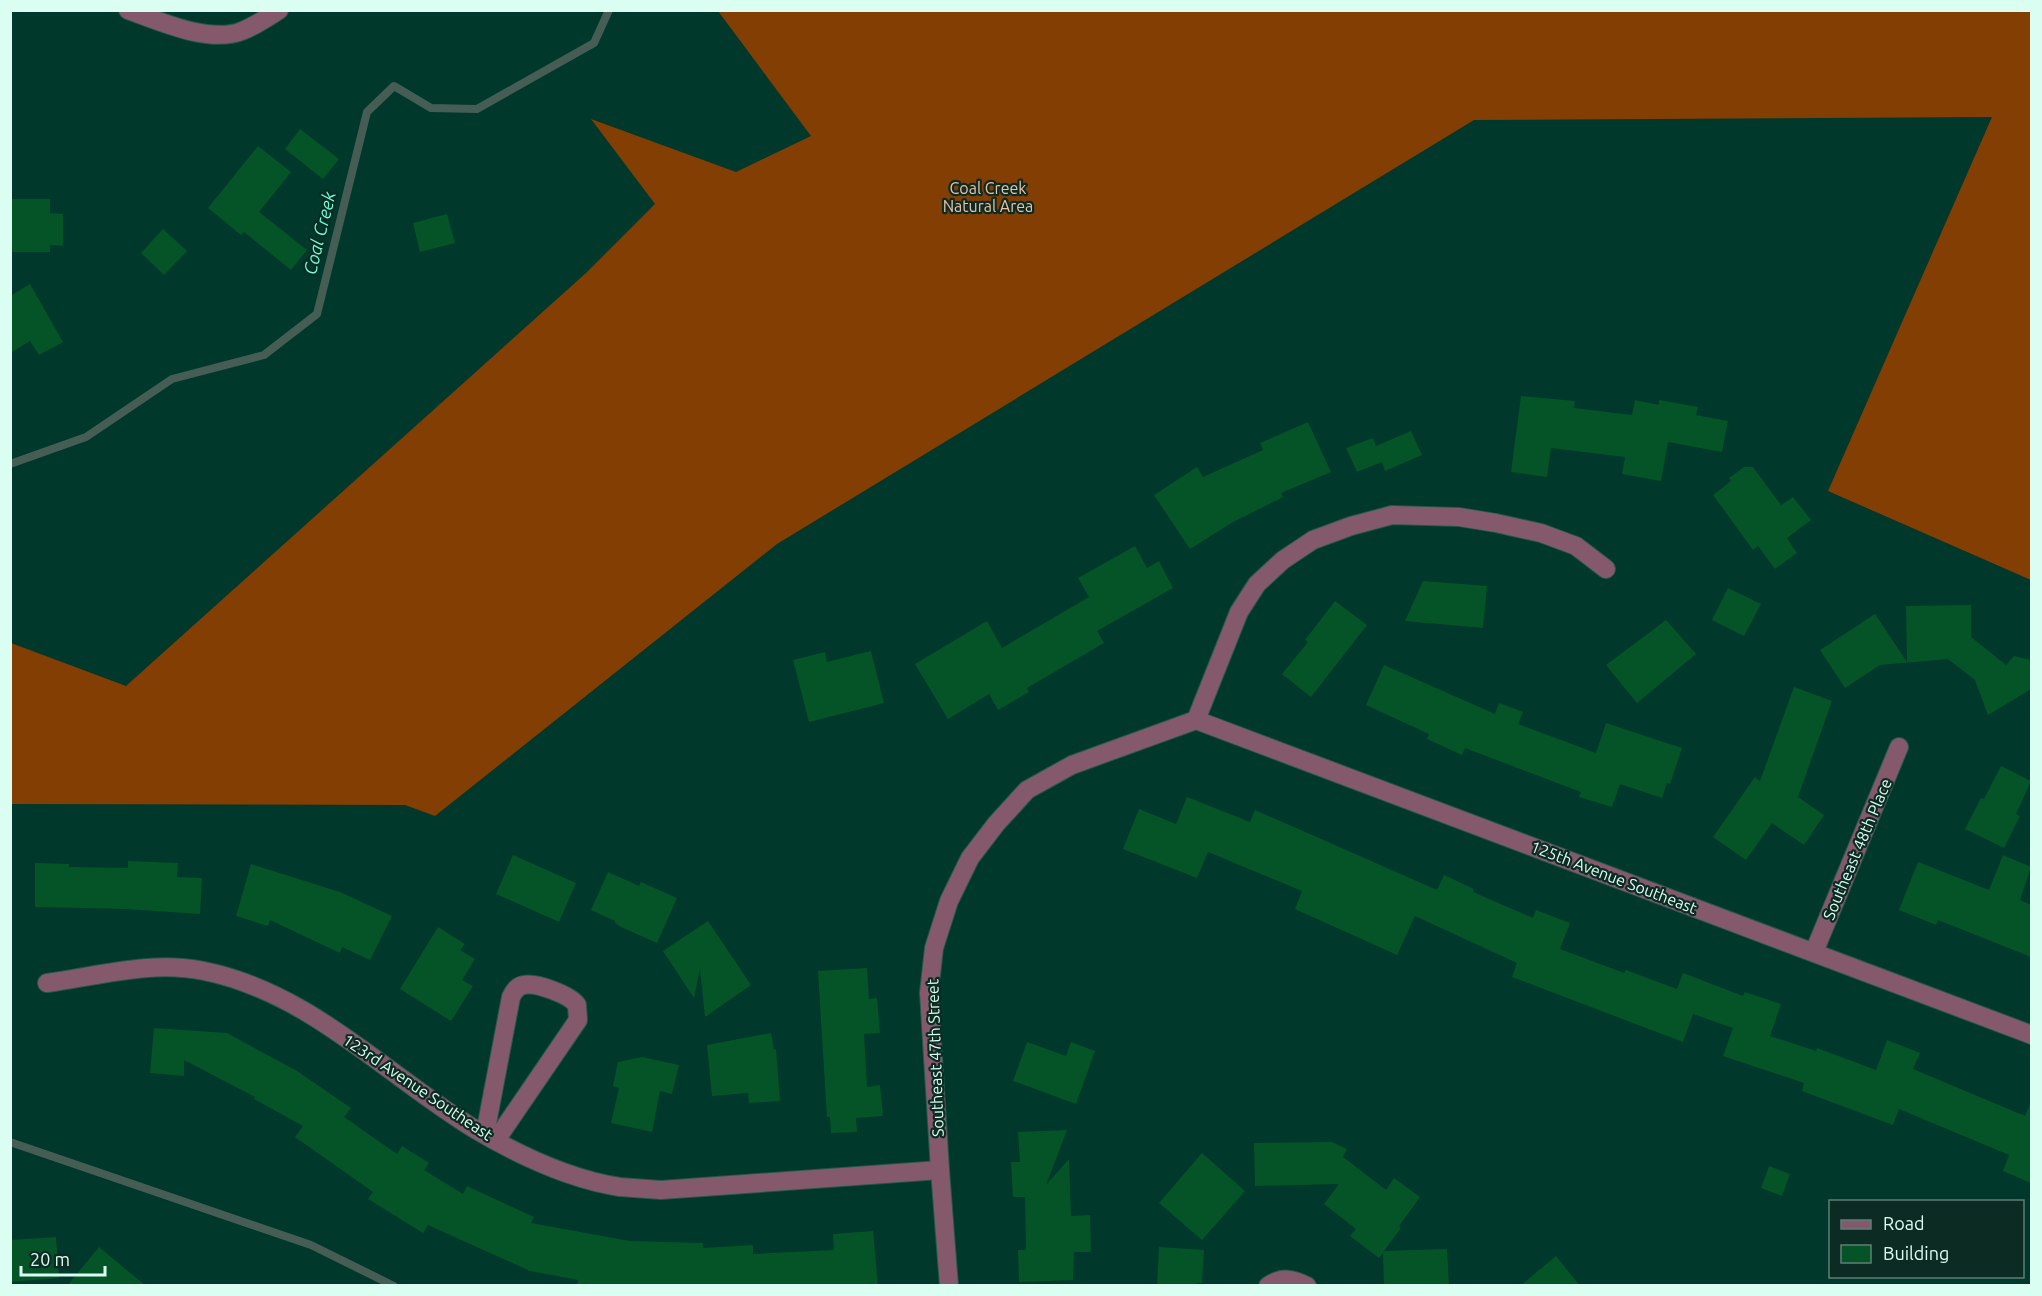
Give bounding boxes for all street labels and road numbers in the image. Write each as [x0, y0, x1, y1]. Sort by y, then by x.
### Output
street label: Southeast 48th Place [1819, 776, 1895, 922]
street label: 125th Avenue Southeast [1528, 837, 1700, 917]
street label: Southeast 47th Street [923, 978, 947, 1137]
street label: 123rd Avenue Southeast [340, 1030, 497, 1144]

